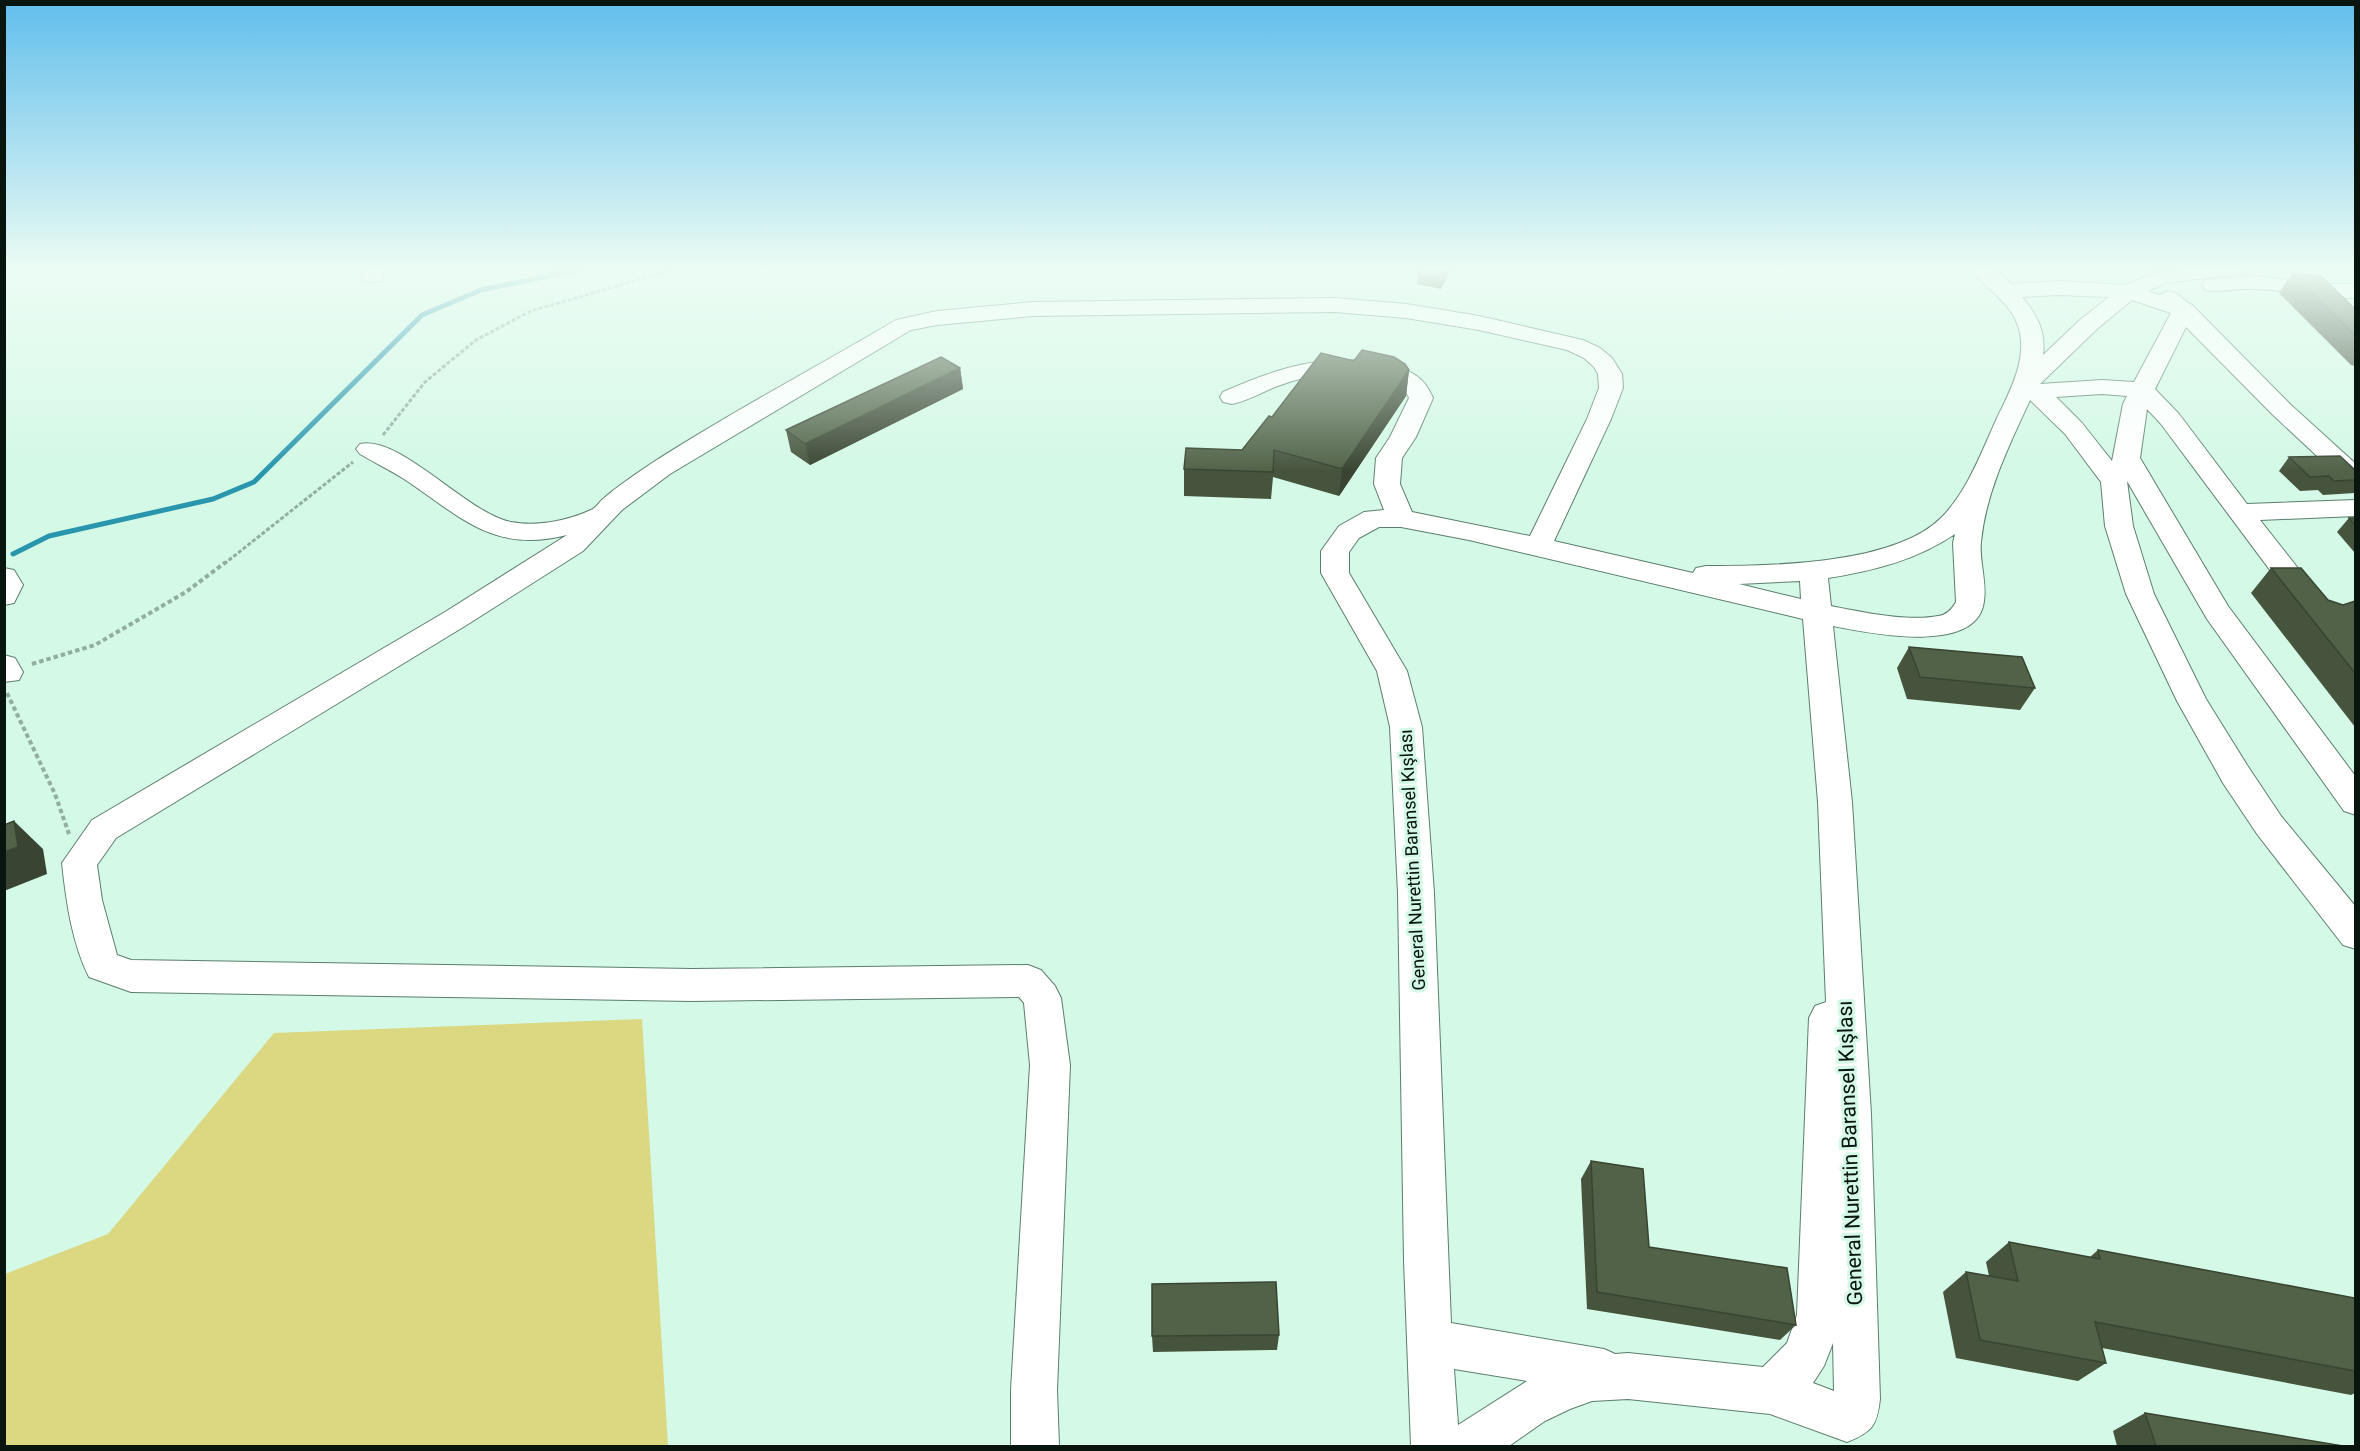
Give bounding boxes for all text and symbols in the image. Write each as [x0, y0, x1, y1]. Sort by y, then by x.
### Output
street label: General Nurettin Baransel Kışlası [1395, 729, 1429, 991]
street label: General Nurettin Baransel Kışlası [1833, 1000, 1867, 1306]

